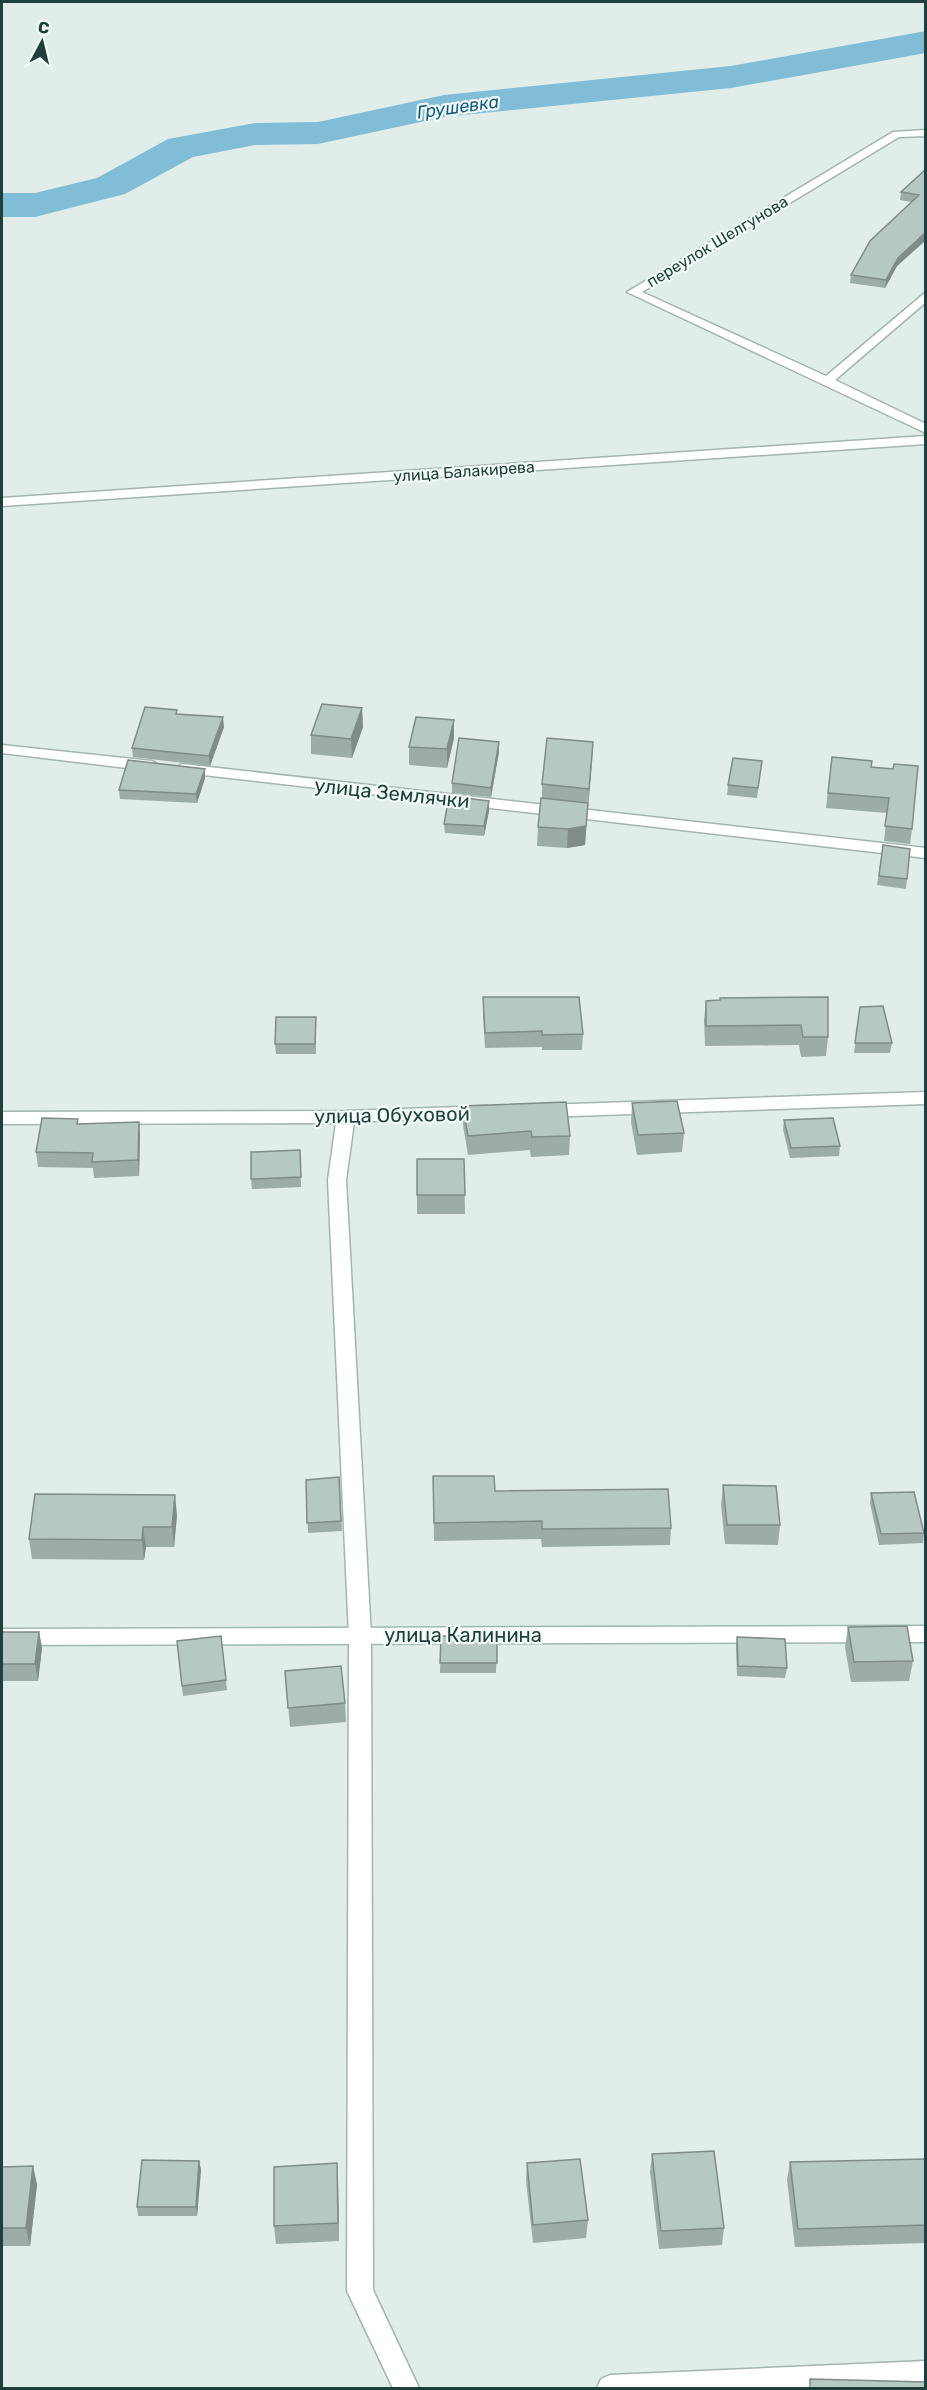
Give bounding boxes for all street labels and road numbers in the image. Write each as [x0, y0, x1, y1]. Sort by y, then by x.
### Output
street label: переулок Шелгунова [643, 192, 791, 291]
street label: улица Балакирева [393, 457, 535, 486]
street label: улица Землячки [313, 773, 471, 813]
street label: улица Обуховой [314, 1102, 470, 1128]
street label: улица Калинина [384, 1623, 542, 1647]

